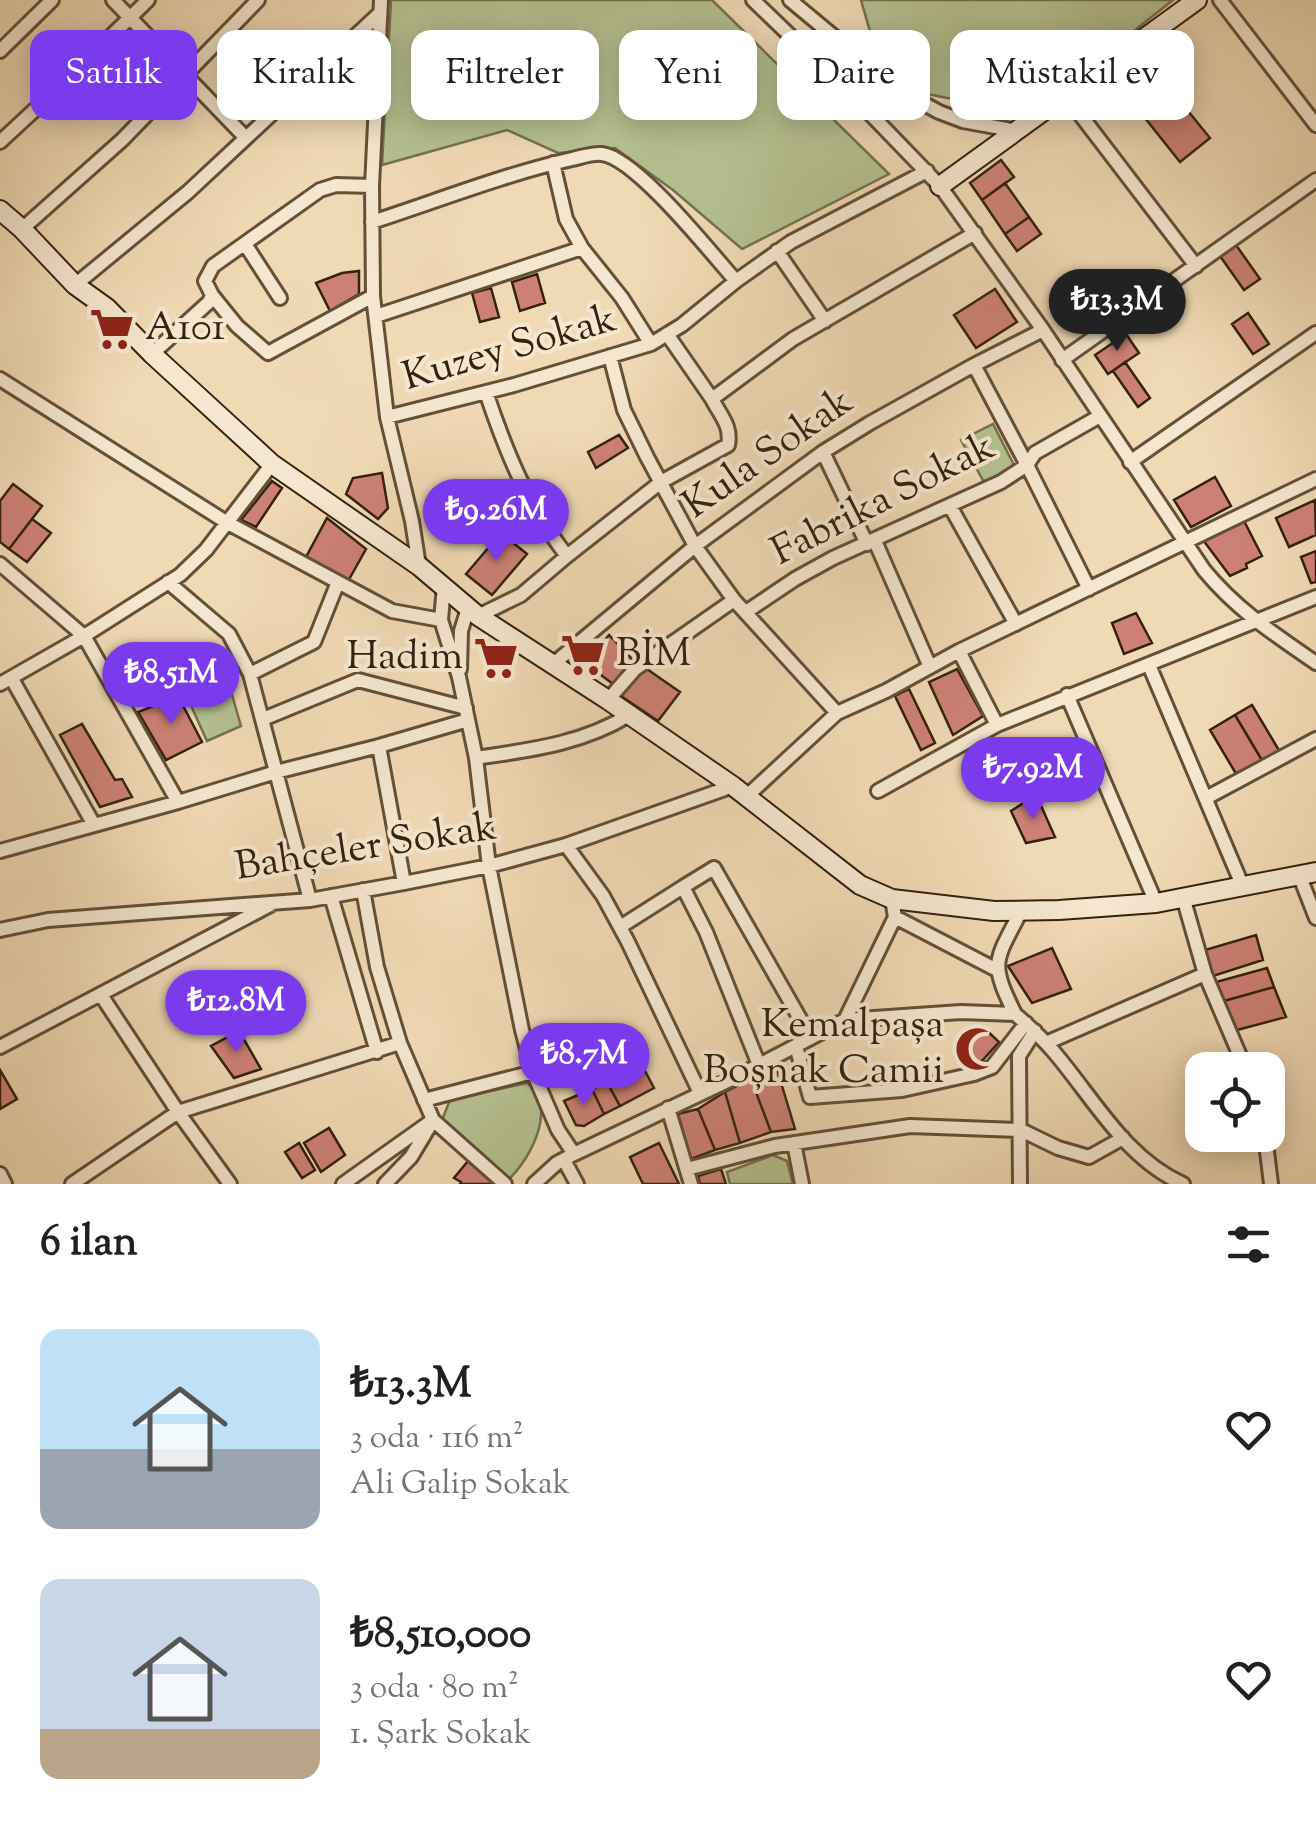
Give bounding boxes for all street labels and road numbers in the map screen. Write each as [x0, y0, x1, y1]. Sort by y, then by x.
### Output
street label: Kuzey Sokak [396, 292, 624, 408]
street label: Kula Sokak [672, 375, 866, 535]
street label: Fabrika Sokak [762, 420, 1006, 582]
street label: Bahçeler Sokak [231, 800, 501, 898]

